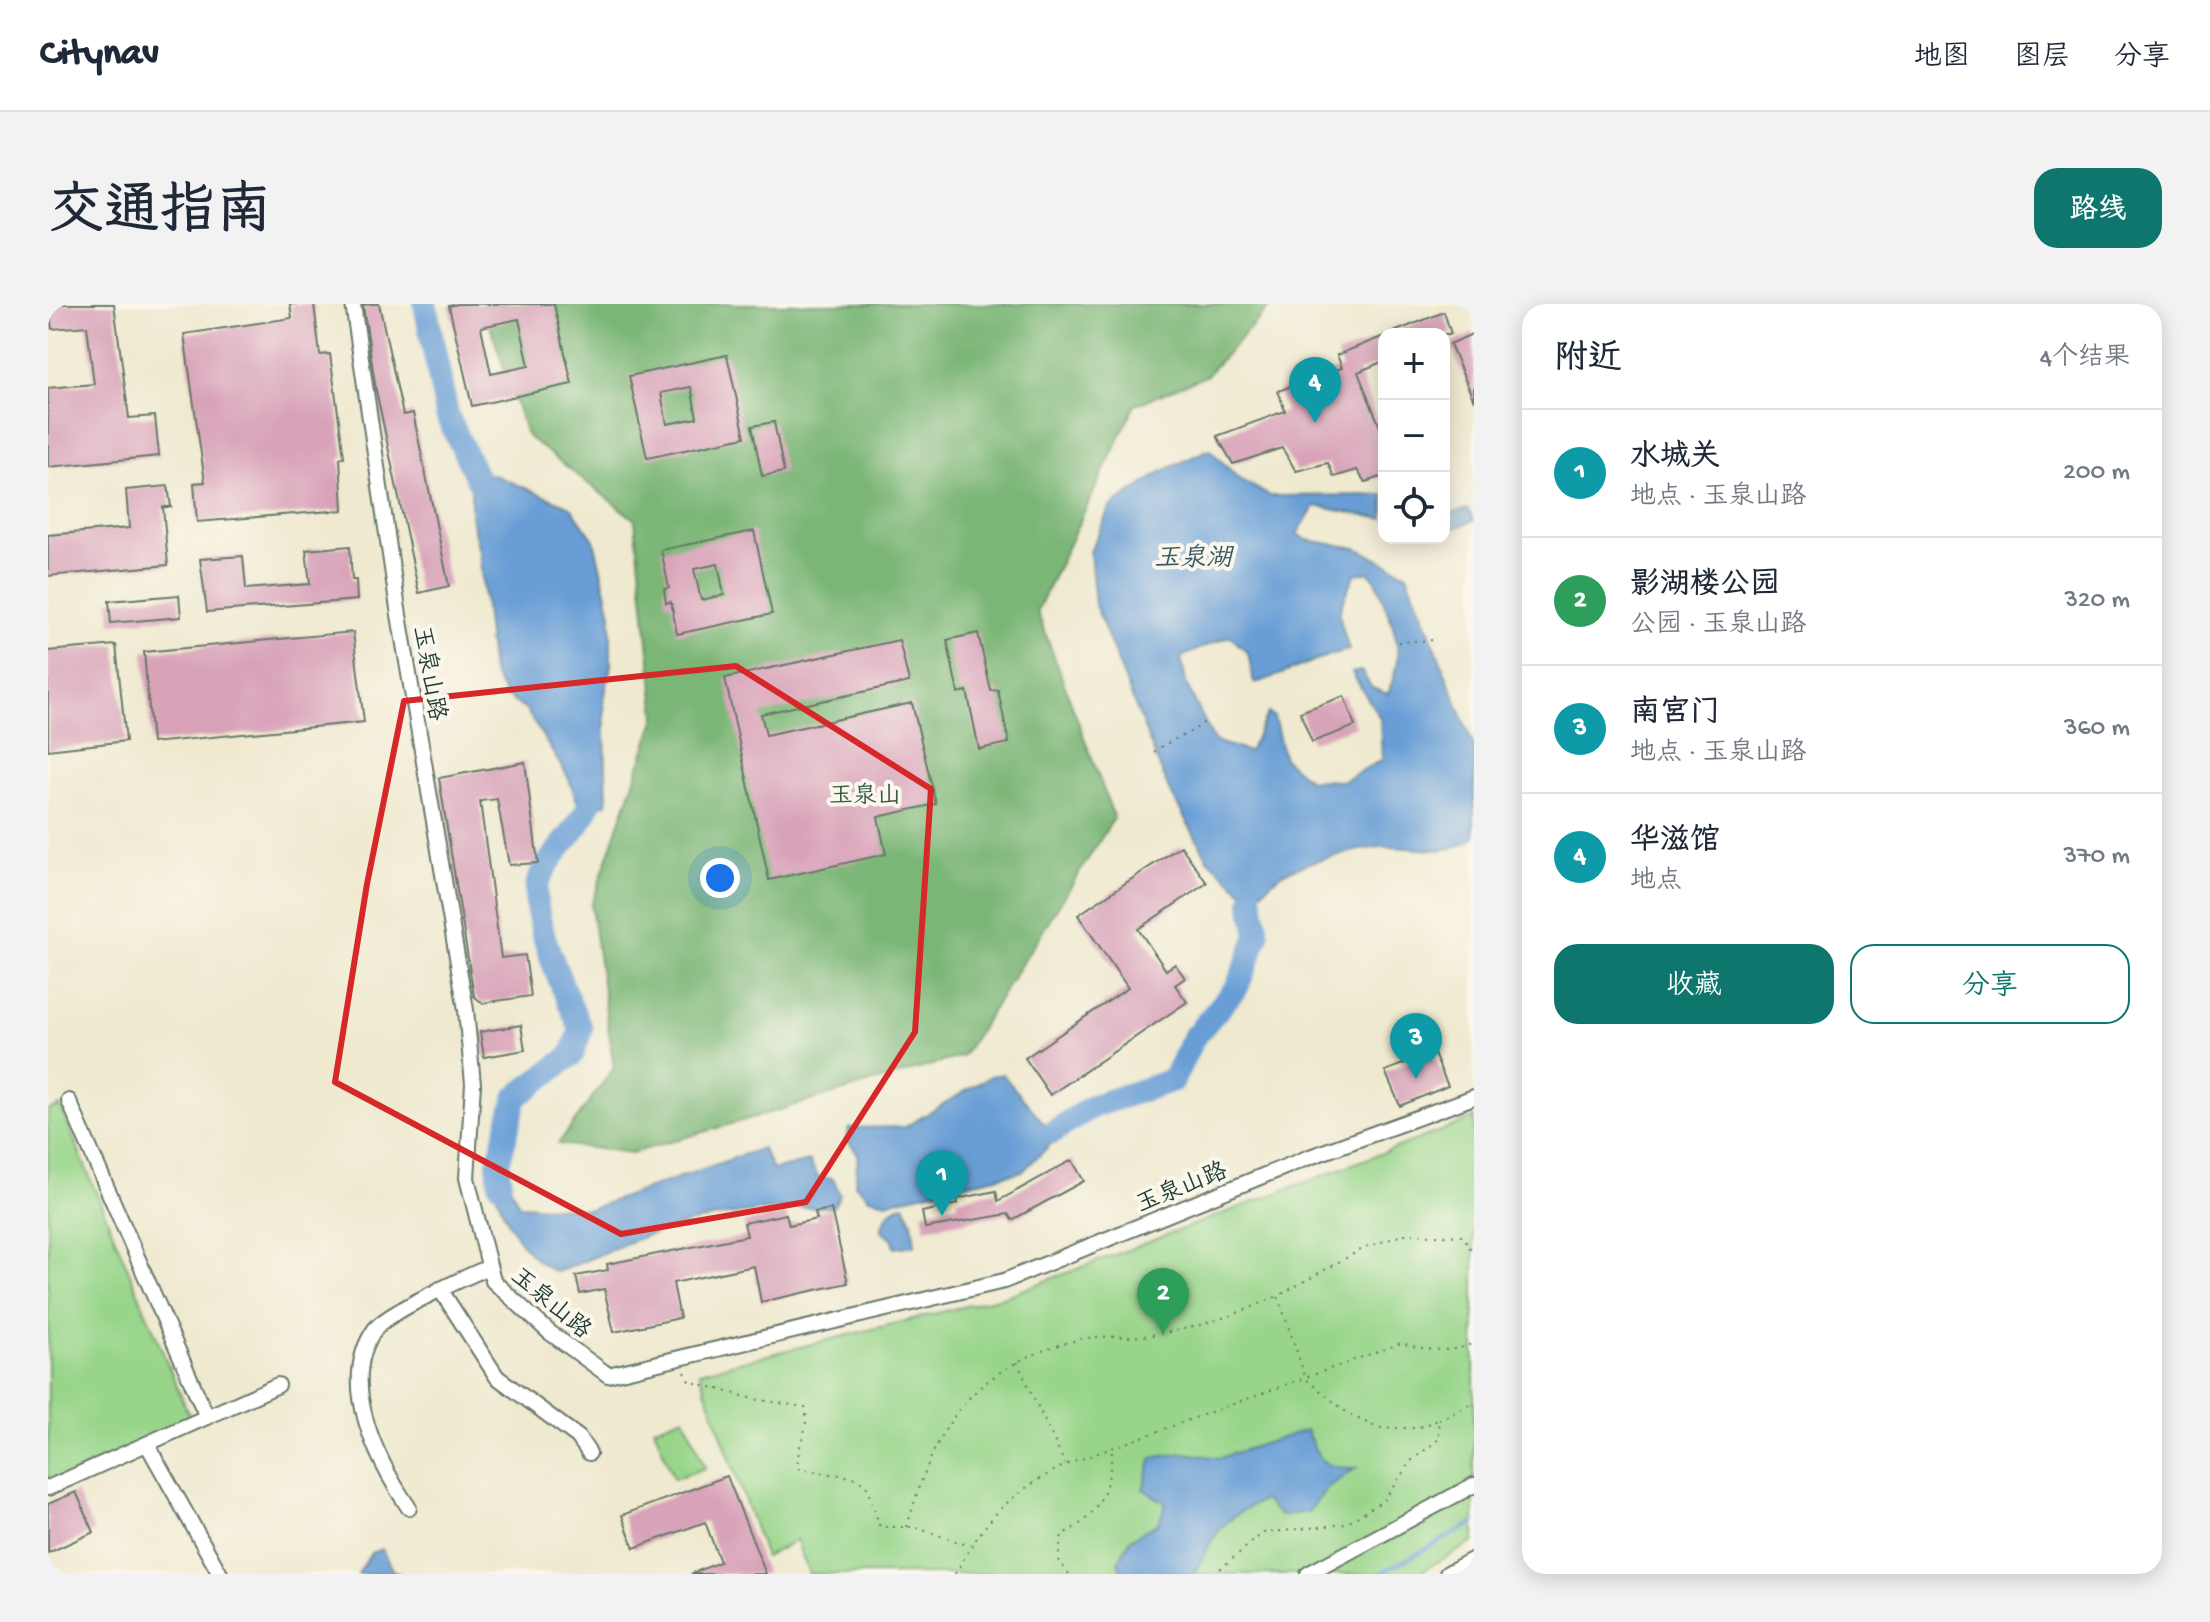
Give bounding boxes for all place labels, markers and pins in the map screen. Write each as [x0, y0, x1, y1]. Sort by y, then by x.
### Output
pin: 4 [1289, 357, 1341, 423]
pin: 3 [1390, 1013, 1442, 1079]
pin: 1 [916, 1150, 968, 1216]
pin: 2 [1137, 1268, 1189, 1334]

